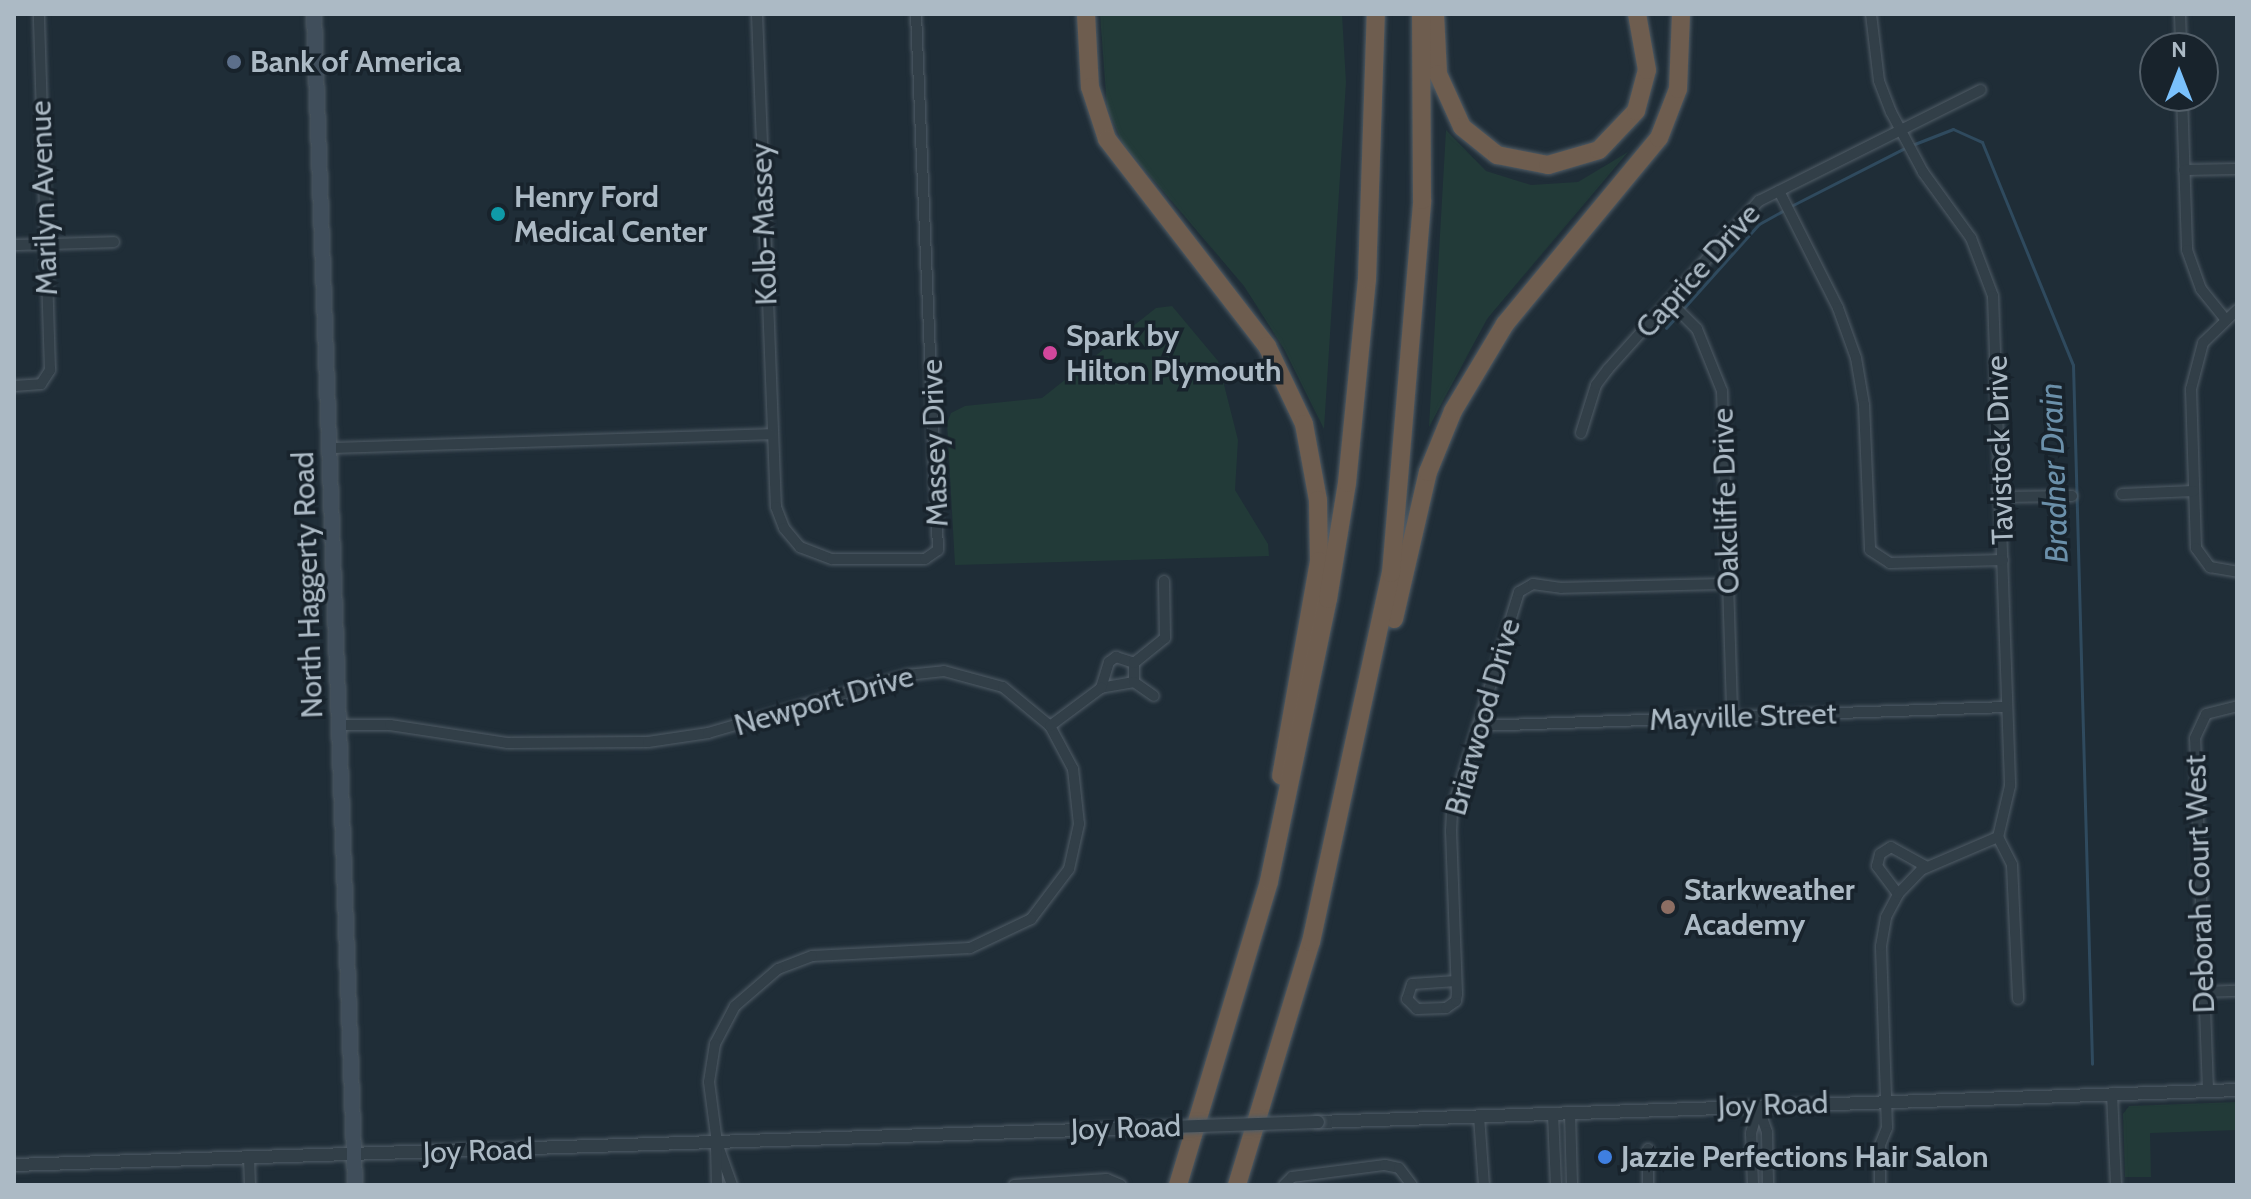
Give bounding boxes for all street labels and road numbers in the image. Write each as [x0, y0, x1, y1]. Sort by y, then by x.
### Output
street label: Marilyn Avenue [23, 100, 65, 296]
street label: Kolb-Massey [743, 142, 785, 306]
street label: Caprice Drive [1628, 196, 1768, 346]
street label: Tavistock Drive [1979, 355, 2021, 545]
street label: Massey Drive [914, 359, 956, 527]
street label: Oakcliffe Drive [1705, 407, 1747, 595]
street label: North Haggerty Road [285, 451, 331, 719]
street label: Briarwood Drive [1438, 615, 1528, 819]
street label: Newport Drive [730, 658, 918, 744]
street label: Mayville Street [1649, 696, 1837, 738]
street label: Deborah Court West [2177, 754, 2223, 1014]
street label: Joy Road [1717, 1085, 1829, 1125]
street label: Joy Road [1070, 1108, 1182, 1148]
street label: Joy Road [422, 1131, 534, 1171]

